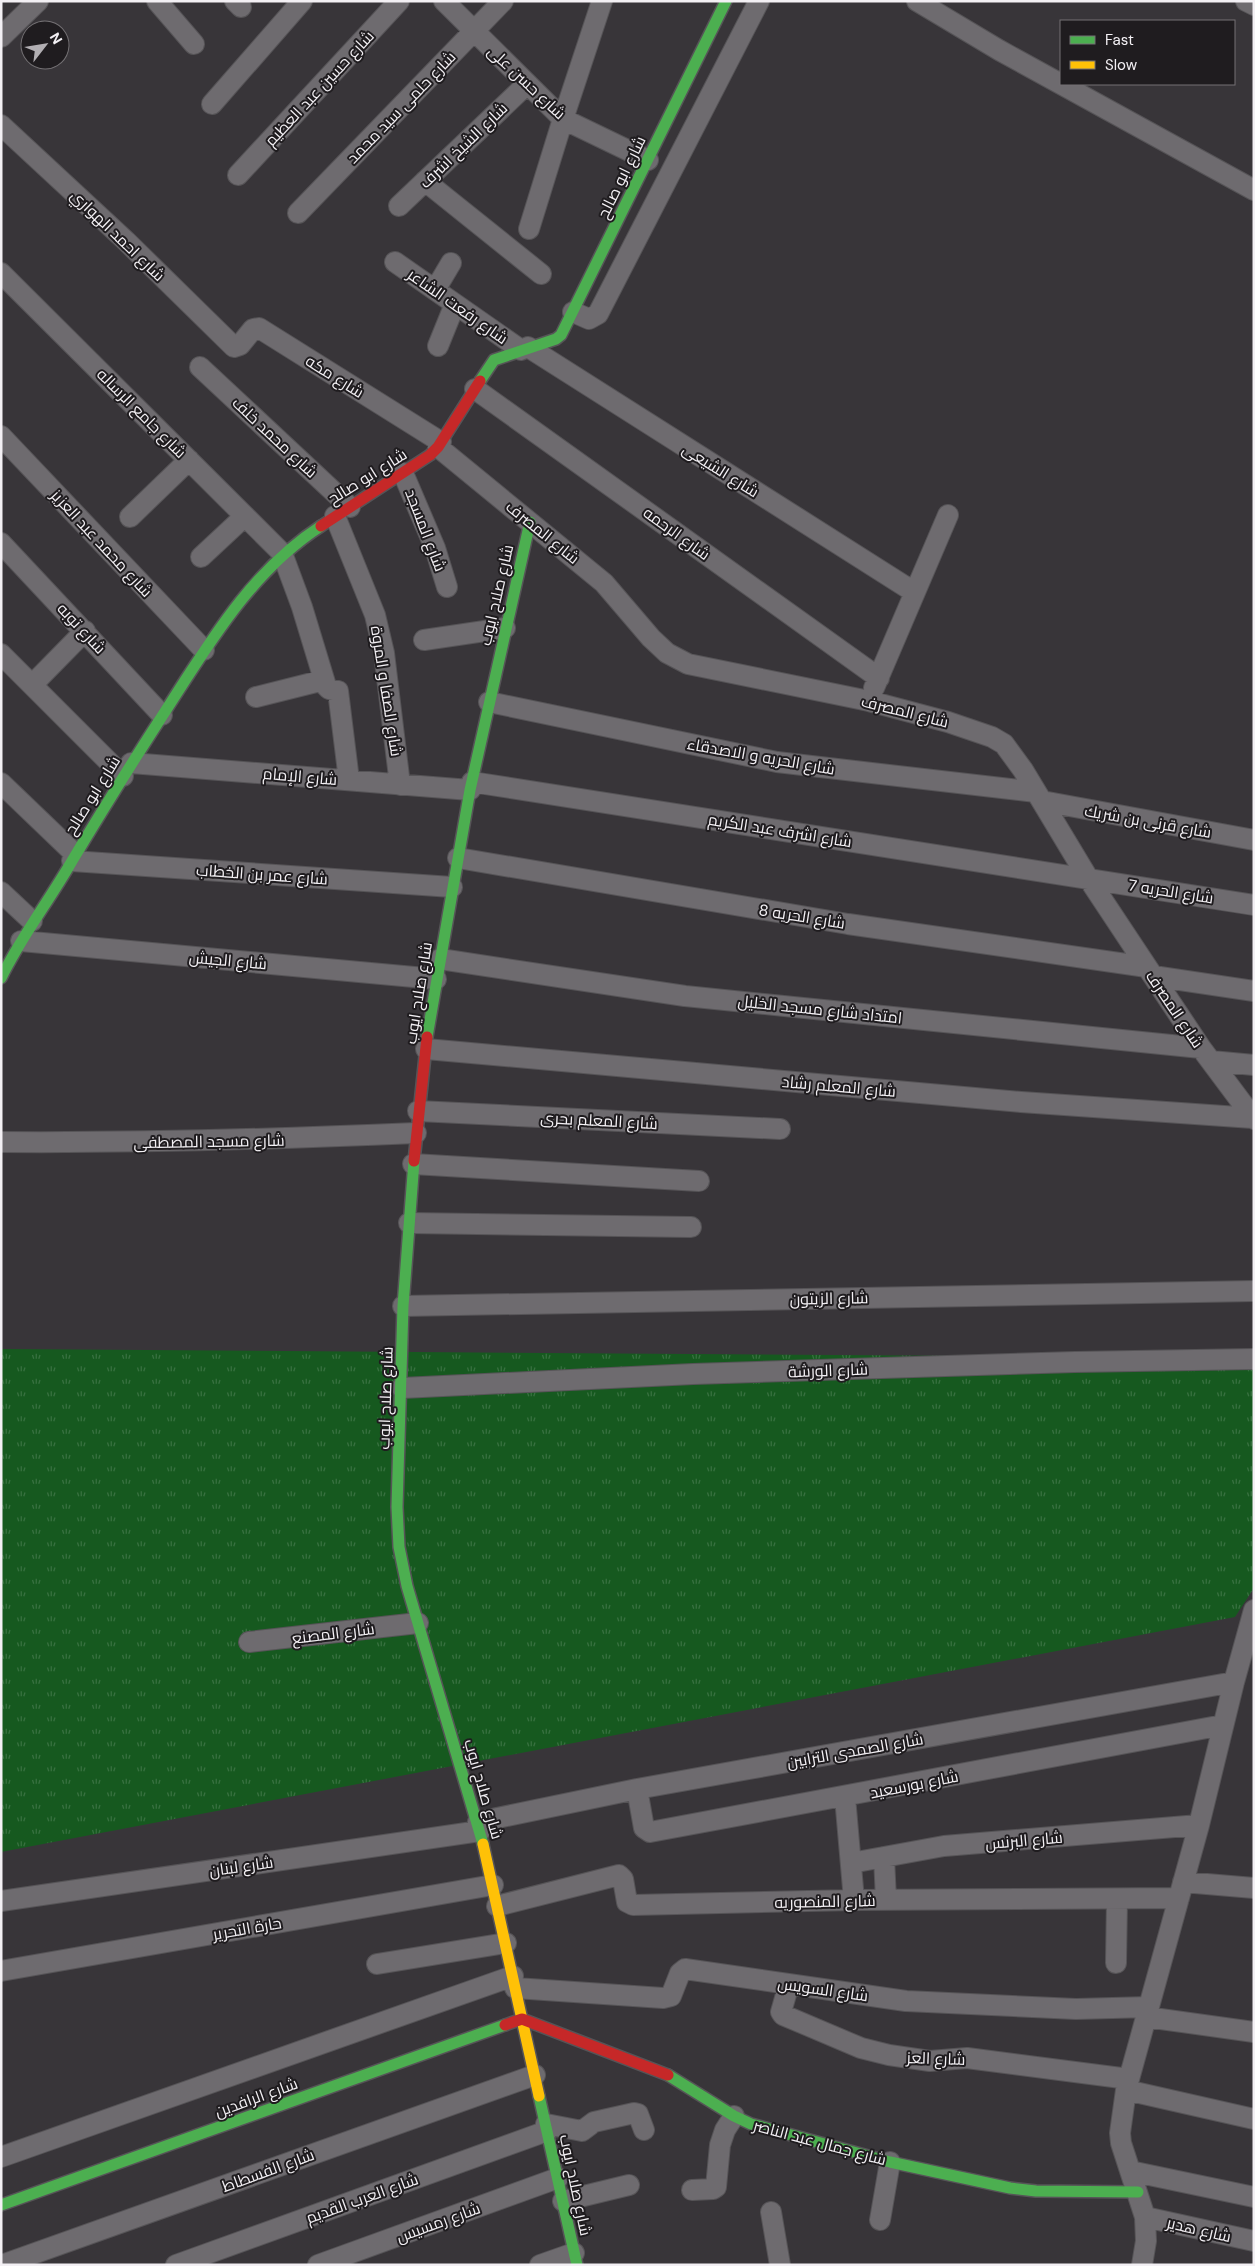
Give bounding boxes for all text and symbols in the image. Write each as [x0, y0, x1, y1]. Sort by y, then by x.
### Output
north arrow [20, 20, 70, 70]
legend [1060, 20, 1235, 85]
street label: شارع حسين عبد العظيم [260, 26, 379, 151]
text: N [46, 29, 66, 47]
text: Fast [1105, 30, 1134, 50]
street label: شارع حسن على [482, 41, 570, 125]
street label: شارع حلمى سيد محمد [342, 47, 461, 169]
text: Slow [1105, 55, 1138, 75]
street label: شارع الشيخ اشرف [415, 98, 513, 194]
street label: شارع ابو صالح [592, 132, 651, 223]
street label: شارع احمد الهواري [64, 185, 169, 288]
street label: شارع رفعت الشاعر [402, 263, 512, 350]
street label: شارع مكه [301, 350, 368, 403]
street label: شارع جامع الرساله [92, 364, 191, 463]
street label: شارع محمد خلف [227, 392, 322, 483]
street label: شارع الشيعى [678, 439, 763, 503]
street label: شارع ابو صالح [324, 444, 411, 510]
street label: شارع محمد عبد العزيز [45, 484, 157, 602]
street label: شارع المسجد [399, 486, 451, 575]
street label: شارع المصرف [501, 496, 584, 569]
street label: شارع الرحمه [639, 502, 714, 566]
street label: شارع صلاح ايوب [475, 543, 519, 648]
street label: شارع توبه [52, 598, 111, 659]
street label: شارع الصفا و المروة [365, 624, 407, 758]
street label: شارع المصرف [859, 691, 951, 733]
street label: شارع الحريه و الاصدقاء [685, 733, 837, 781]
street label: شارع ابو صالح [60, 752, 126, 839]
street label: شارع الإمام [262, 763, 338, 791]
street label: شارع قرنى بن شريك [1083, 800, 1213, 844]
street label: شارع اشرف عبد الكريم [706, 809, 853, 853]
street label: شارع عمر بن الخطاب [195, 859, 329, 891]
street label: شارع الحريه 7 [1127, 874, 1215, 910]
street label: شارع الحريه 8 [757, 899, 847, 935]
street label: شارع صلاح ايوب [400, 941, 438, 1046]
street label: شارع الجيش [188, 947, 268, 975]
street label: شارع المصرف [1140, 966, 1208, 1053]
street label: امتداد شارع مسجد الخليل [737, 990, 903, 1030]
street label: شارع المعلم رشاد [781, 1071, 897, 1103]
street label: شارع المعلم بحرى [540, 1107, 658, 1135]
street label: شارع مسجد المصطفى [133, 1130, 285, 1154]
street label: شارع الزيتون [789, 1287, 869, 1311]
street label: شارع صلاح ايوب [373, 1346, 399, 1450]
street label: شارع الورشة [788, 1359, 868, 1383]
street label: شارع المصنع [290, 1618, 376, 1650]
street label: شارع الصمدى الترابين [785, 1728, 925, 1774]
street label: شارع صلاح ايوب [458, 1737, 508, 1842]
street label: شارع بورسعيد [868, 1766, 960, 1804]
street label: شارع البرنس [984, 1827, 1064, 1855]
street label: شارع لبنان [208, 1852, 275, 1882]
street label: شارع المنصوريه [774, 1890, 876, 1914]
street label: حارة التحرير [210, 1912, 283, 1945]
street label: شارع السويس [776, 1973, 870, 2007]
street label: شارع العز [905, 2047, 966, 2071]
street label: شارع الرافدين [212, 2073, 301, 2123]
street label: شارع جمال عبد الناصر [750, 2114, 889, 2171]
street label: شارع صلاح ايوب [554, 2132, 597, 2238]
street label: شارع الفسطاط [219, 2144, 318, 2198]
street label: شارع العرب القديم [303, 2168, 422, 2229]
street label: شارع رمسيس [393, 2198, 484, 2248]
street label: شارع هدير [1163, 2212, 1233, 2248]

